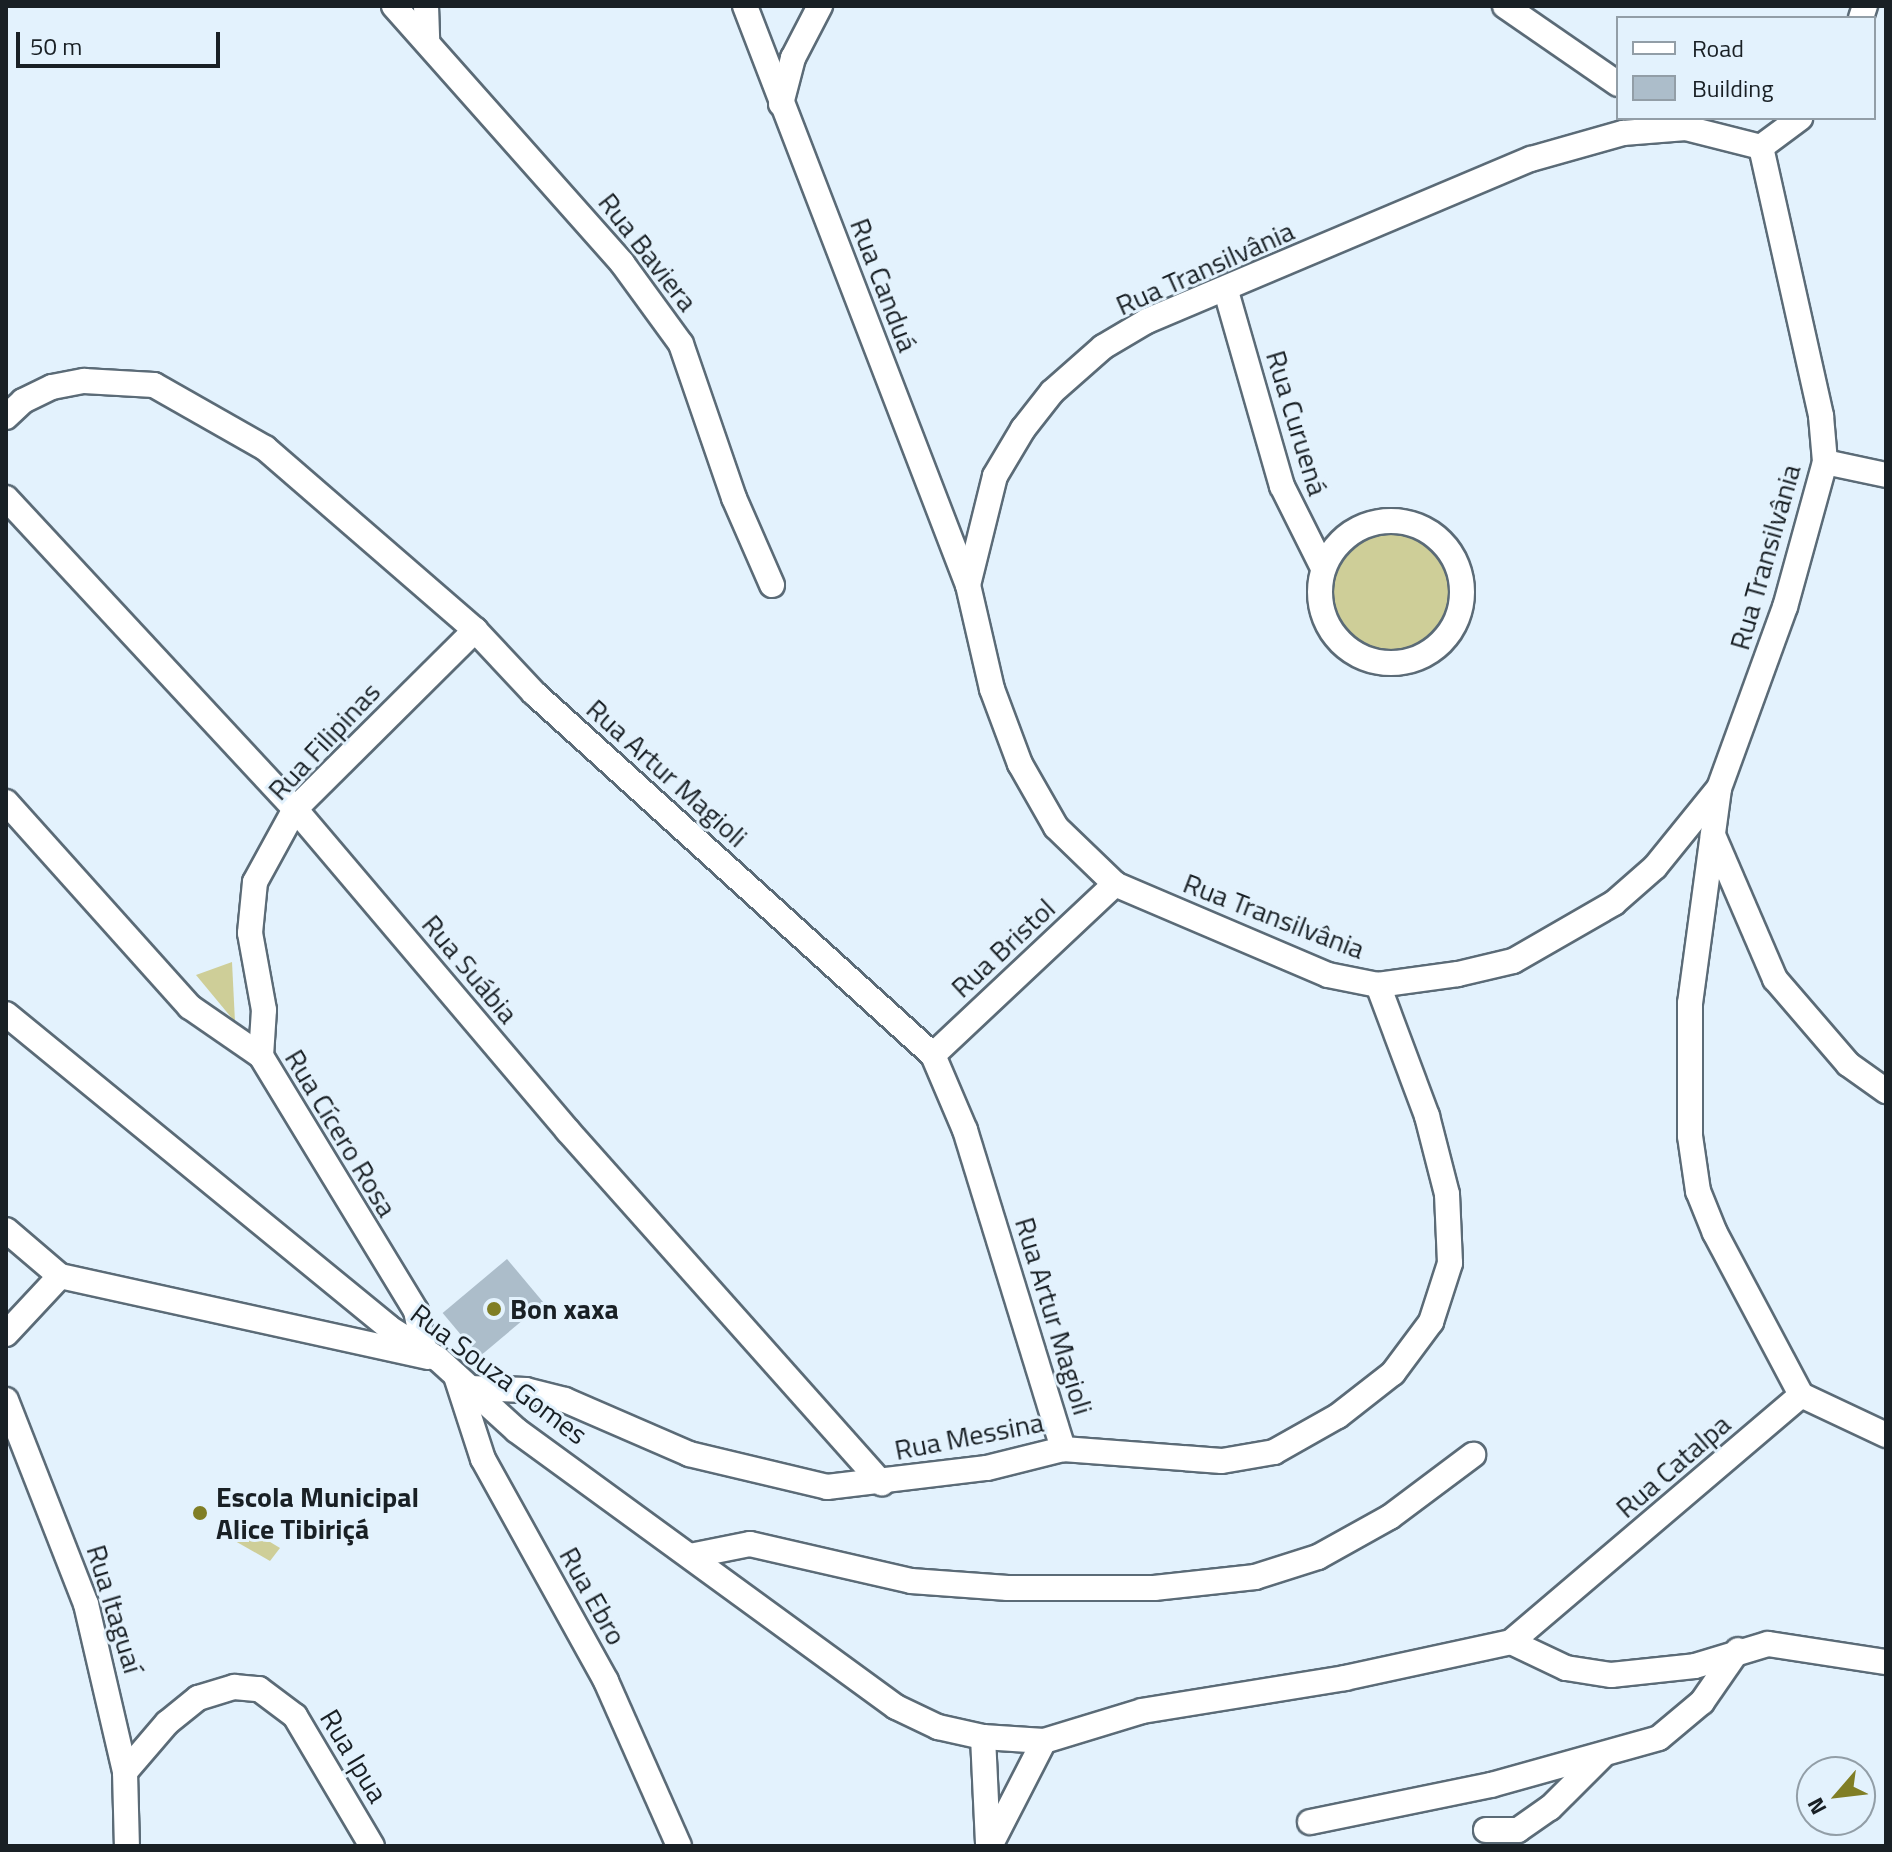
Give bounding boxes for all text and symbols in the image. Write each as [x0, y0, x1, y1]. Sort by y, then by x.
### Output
scale bar [20, 16, 224, 66]
legend [1616, 16, 1876, 120]
text: 50 m [30, 28, 82, 64]
text: Road [1692, 30, 1744, 66]
text: Building [1692, 70, 1774, 106]
street label: Rua Baviera [591, 186, 705, 318]
street label: Rua Canduá [843, 214, 925, 356]
street label: Rua Transilvânia [1111, 214, 1299, 322]
street label: Rua Curuená [1259, 346, 1335, 500]
street label: Rua Transilvânia [1722, 460, 1808, 654]
street label: Rua Filipinas [261, 675, 387, 807]
street label: Rua Artur Magioli [580, 692, 754, 854]
street label: Rua Transilvânia [1179, 866, 1369, 966]
street label: Rua Bristol [944, 892, 1062, 1004]
street label: Rua Suábia [415, 908, 525, 1030]
street label: Rua Cícero Rosa [278, 1043, 404, 1223]
street label: Rua Artur Magioli [1008, 1213, 1100, 1419]
place label: Bon xaxa [510, 1292, 619, 1326]
street label: Rua Souza Gomes [404, 1297, 594, 1451]
marker: Bon xaxa [485, 1300, 503, 1318]
street label: Rua Messina [892, 1405, 1046, 1467]
street label: Rua Catalpa [1609, 1407, 1737, 1525]
place label: Escola Municipal Alice Tibiriçá [216, 1480, 419, 1546]
marker: Escola Municipal Alice Tibiriçá [191, 1504, 209, 1522]
street label: Rua Itaguaí [80, 1541, 150, 1677]
street label: Rua Ebro [552, 1541, 634, 1651]
street label: Rua Ipua [313, 1703, 395, 1809]
north arrow [1796, 1756, 1876, 1836]
text: N [1798, 1792, 1835, 1821]

